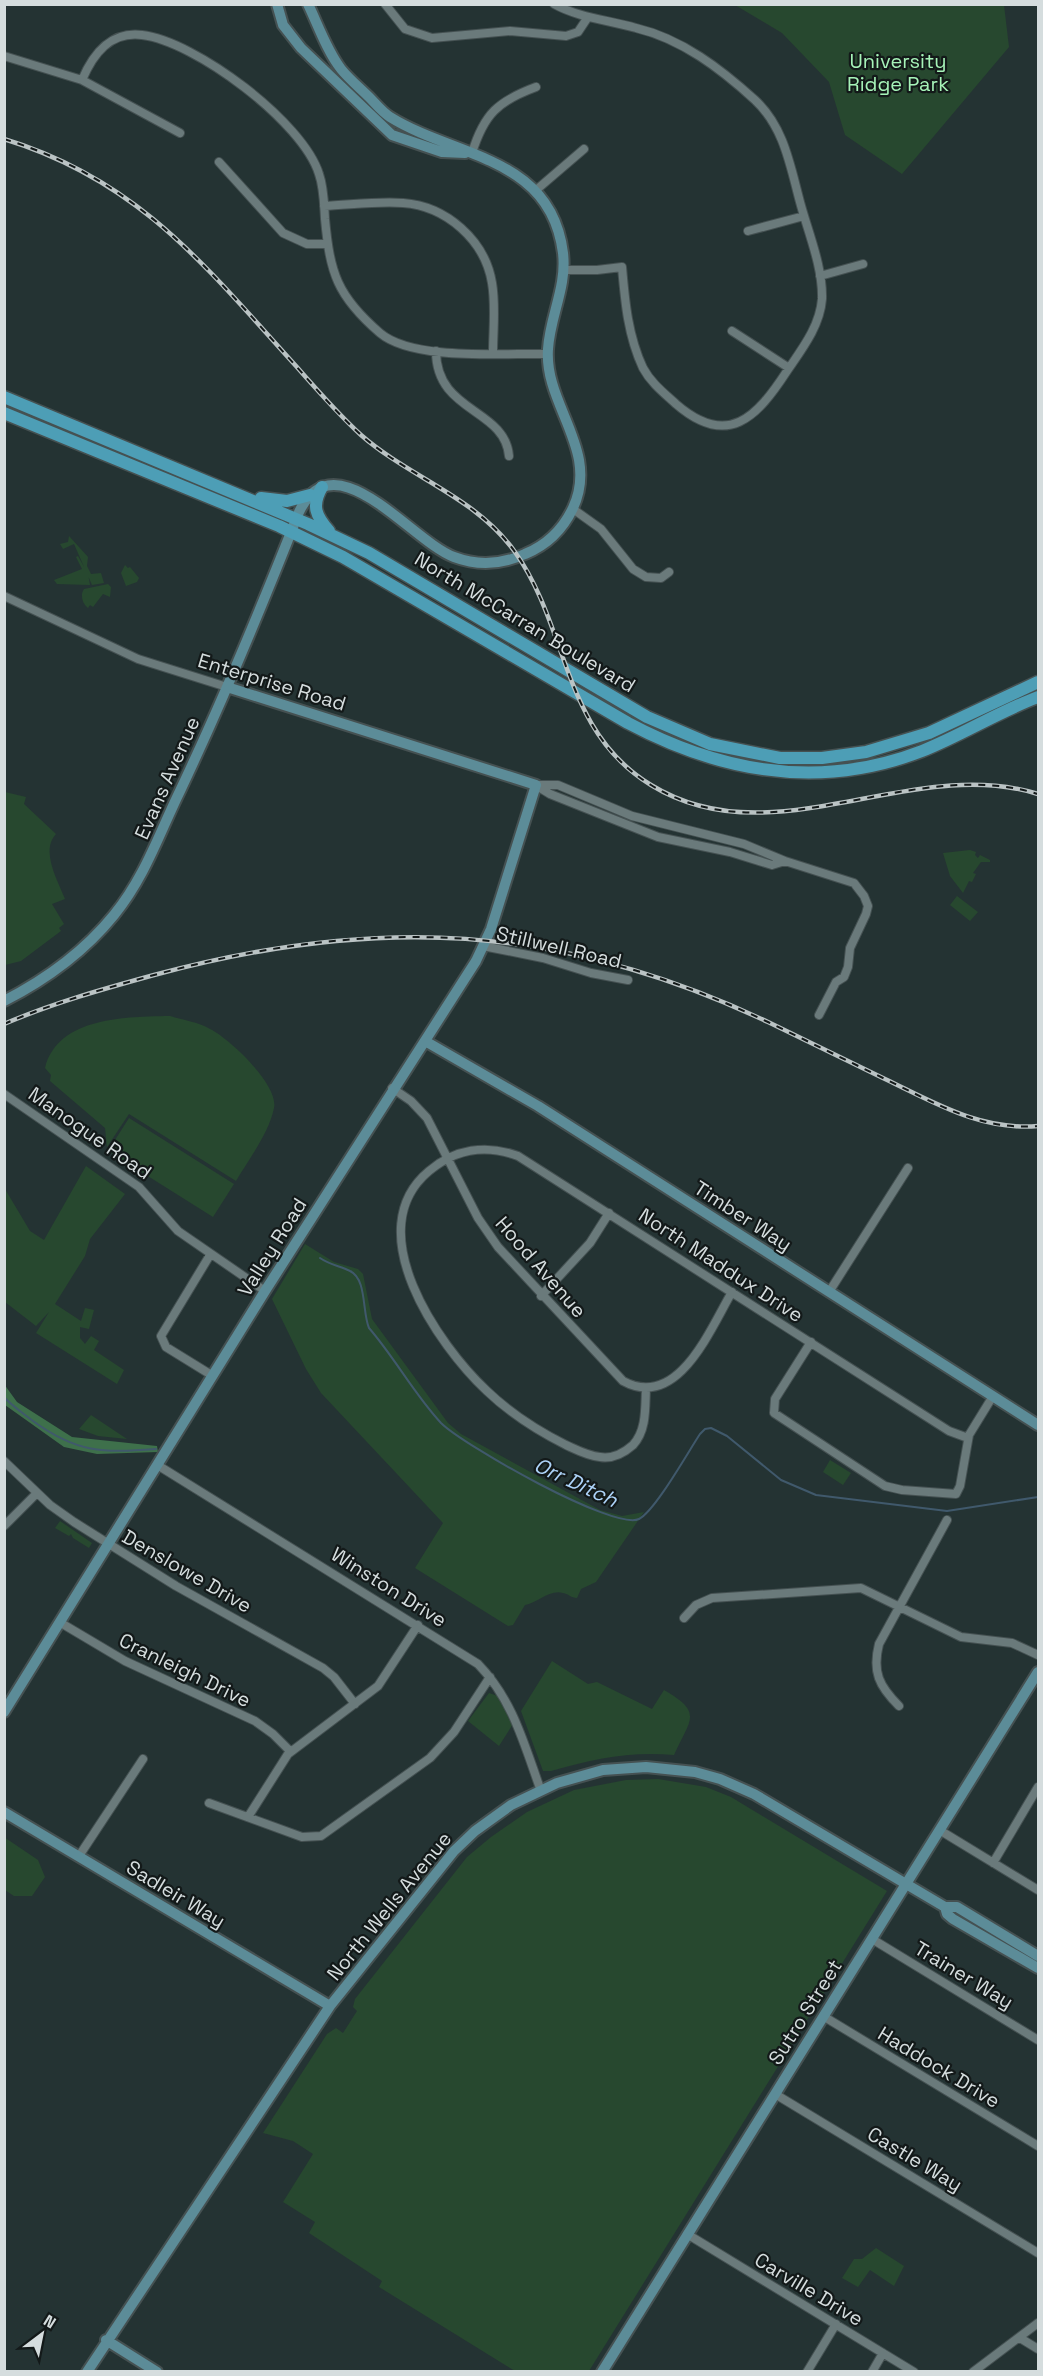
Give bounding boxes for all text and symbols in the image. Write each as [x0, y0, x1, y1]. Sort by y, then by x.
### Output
park label: University Ridge Park [847, 48, 949, 97]
street label: North McCarran Boulevard [410, 546, 640, 698]
street label: Enterprise Road [195, 647, 349, 717]
street label: Evans Avenue [128, 713, 206, 843]
street label: Stillwell Road [494, 920, 624, 974]
street label: Manogue Road [23, 1081, 157, 1185]
street label: Timber Way [689, 1175, 797, 1257]
street label: Valley Road [231, 1193, 313, 1301]
street label: North Maddux Drive [634, 1202, 808, 1328]
street label: Hood Avenue [490, 1211, 592, 1323]
water label: Orr Ditch [530, 1451, 623, 1514]
street label: Denslowe Drive [117, 1523, 257, 1619]
street label: Winston Drive [326, 1541, 452, 1633]
street label: Cranleigh Drive [115, 1627, 255, 1713]
street label: North Wells Avenue [321, 1826, 457, 1986]
street label: Sadleir Way [122, 1854, 230, 1934]
street label: Trainer Way [910, 1935, 1018, 2015]
street label: Sutro Street [762, 1954, 848, 2070]
street label: Haddock Drive [873, 2020, 1005, 2114]
street label: Castle Way [863, 2120, 967, 2198]
street label: Carville Drive [750, 2246, 868, 2332]
north arrow [12, 2304, 72, 2364]
text: N [40, 2310, 60, 2333]

